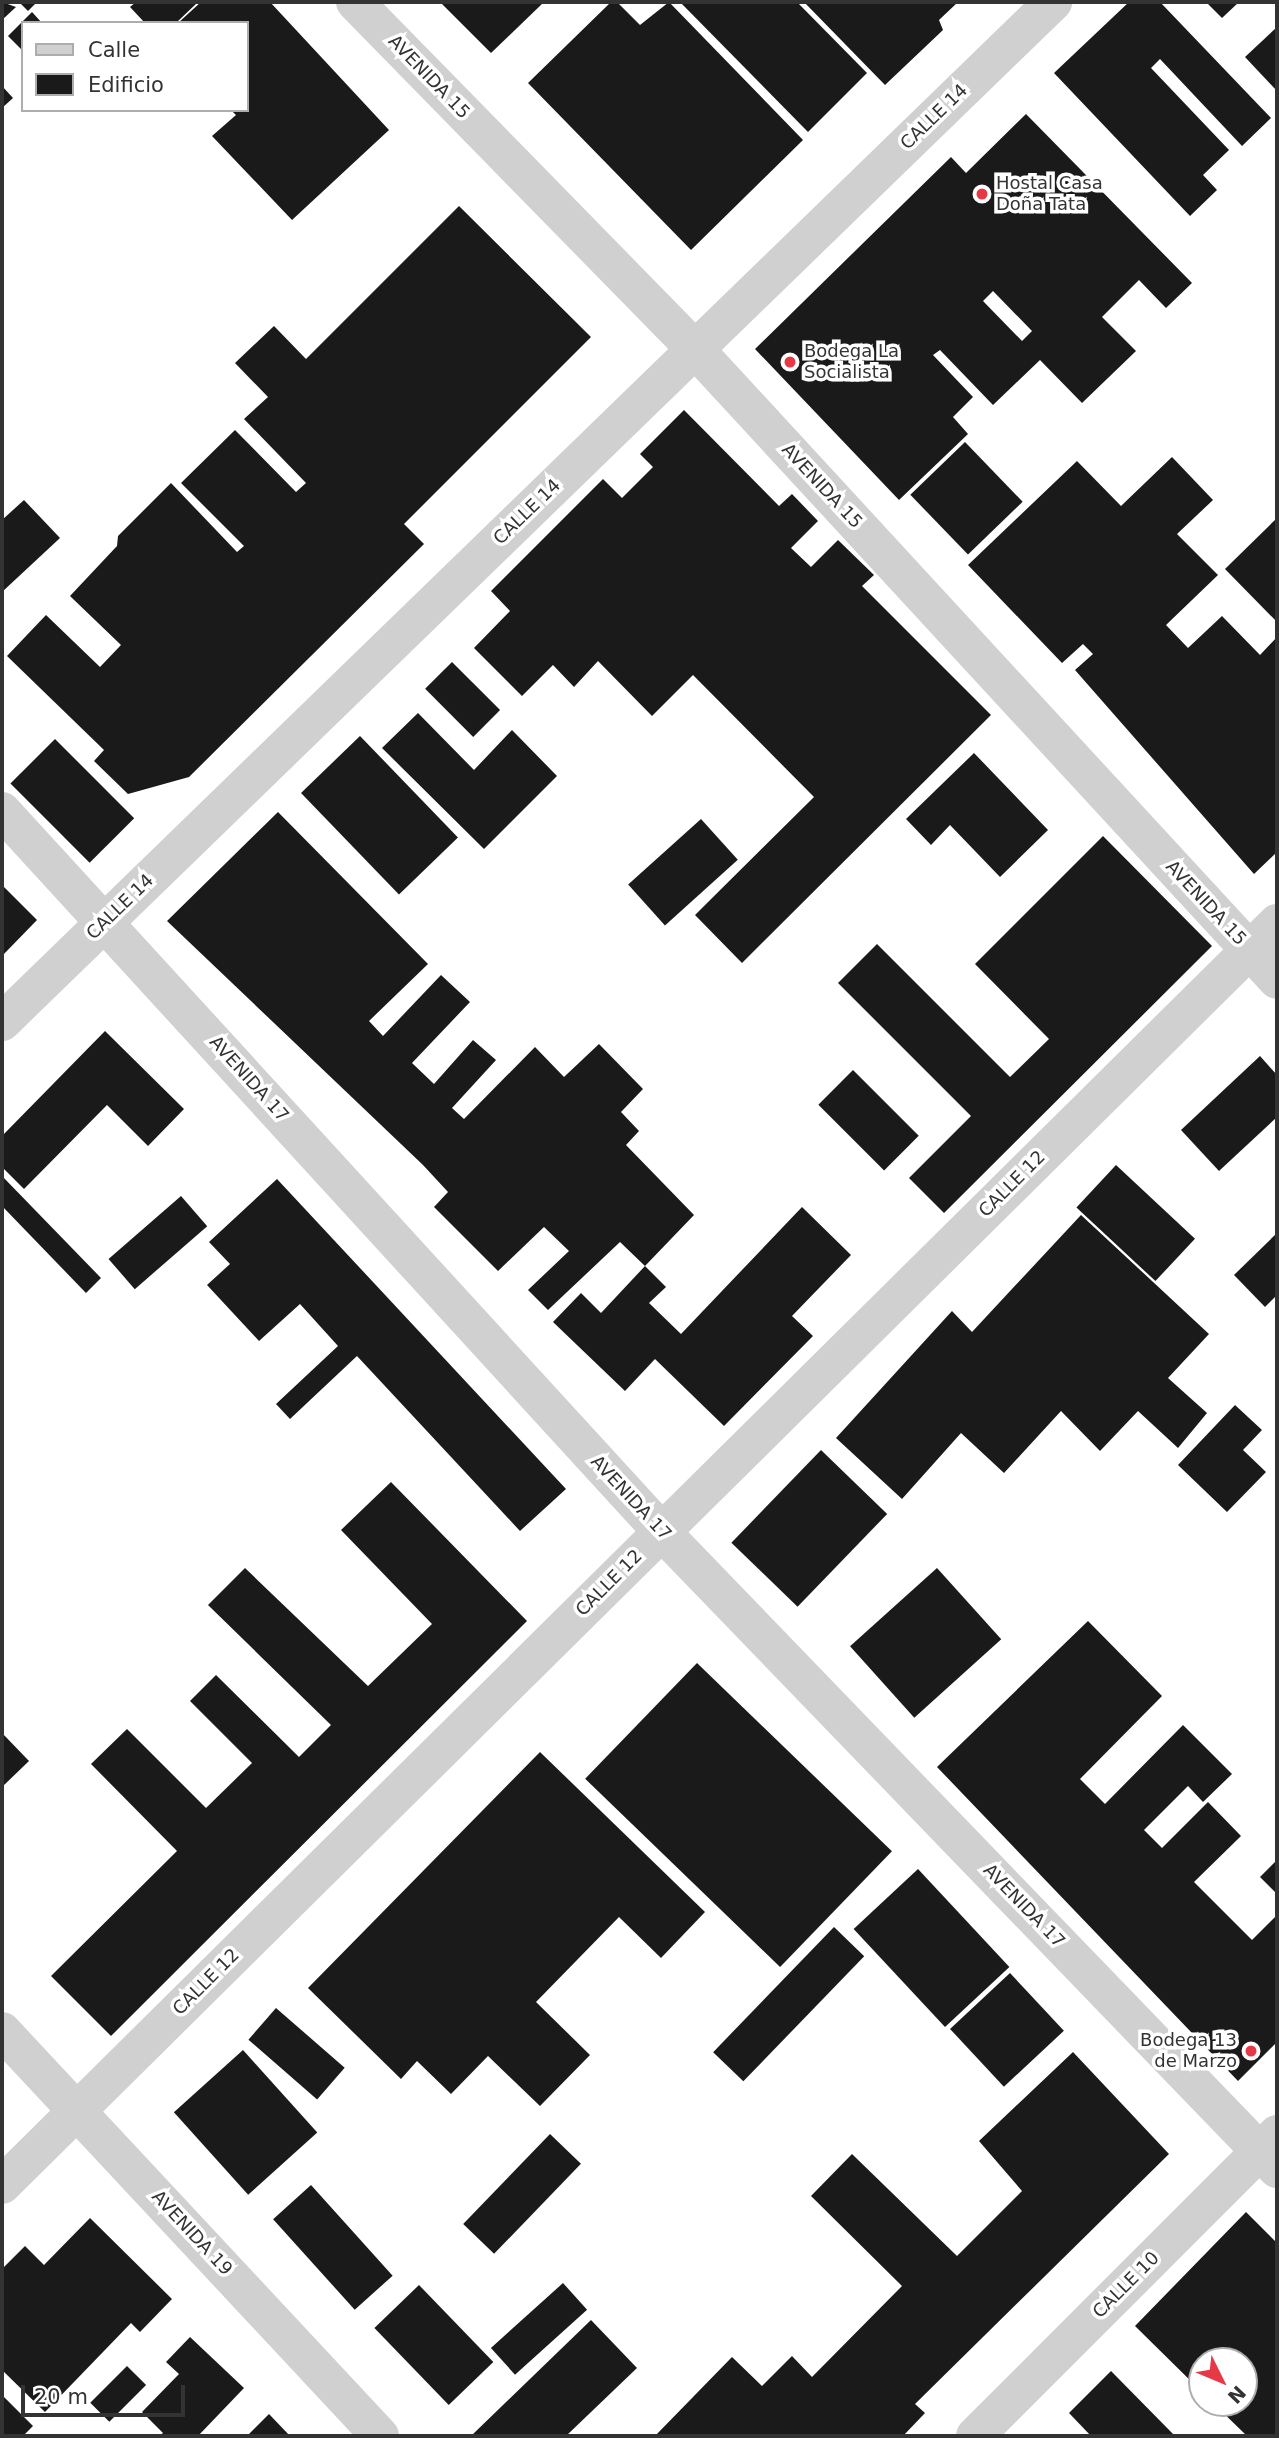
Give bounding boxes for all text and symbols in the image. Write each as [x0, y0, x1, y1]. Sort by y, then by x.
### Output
legend [21, 21, 248, 112]
street label: AVENIDA 15 [384, 31, 474, 123]
text: Calle [88, 38, 140, 62]
text: Edificio [88, 73, 164, 97]
street label: CALLE 14 [896, 80, 972, 154]
place label: Hostal Casa Doña Tata [996, 173, 1103, 216]
marker: Hostal Casa Doña Tata [974, 186, 990, 202]
place label: Bodega La Socialista [804, 341, 899, 384]
marker: Bodega La Socialista [782, 354, 798, 370]
street label: AVENIDA 15 [777, 439, 867, 533]
street label: CALLE 14 [489, 475, 565, 549]
street label: AVENIDA 15 [1161, 856, 1251, 950]
street label: CALLE 14 [82, 870, 158, 944]
street label: AVENIDA 17 [205, 1032, 293, 1126]
street label: CALLE 12 [974, 1146, 1050, 1222]
street label: AVENIDA 17 [586, 1451, 676, 1545]
street label: CALLE 12 [571, 1545, 647, 1621]
street label: AVENIDA 17 [979, 1860, 1069, 1952]
street label: CALLE 12 [168, 1944, 244, 2020]
place label: Bodega 13 de Marzo [1140, 2030, 1237, 2072]
marker: Bodega 13 de Marzo [1243, 2043, 1259, 2059]
street label: AVENIDA 19 [147, 2186, 237, 2280]
street label: CALLE 10 [1088, 2247, 1164, 2323]
north arrow [1188, 2347, 1258, 2417]
scale bar [24, 2372, 189, 2416]
text: N [1223, 2382, 1250, 2408]
text: 20 m [34, 2385, 88, 2409]

